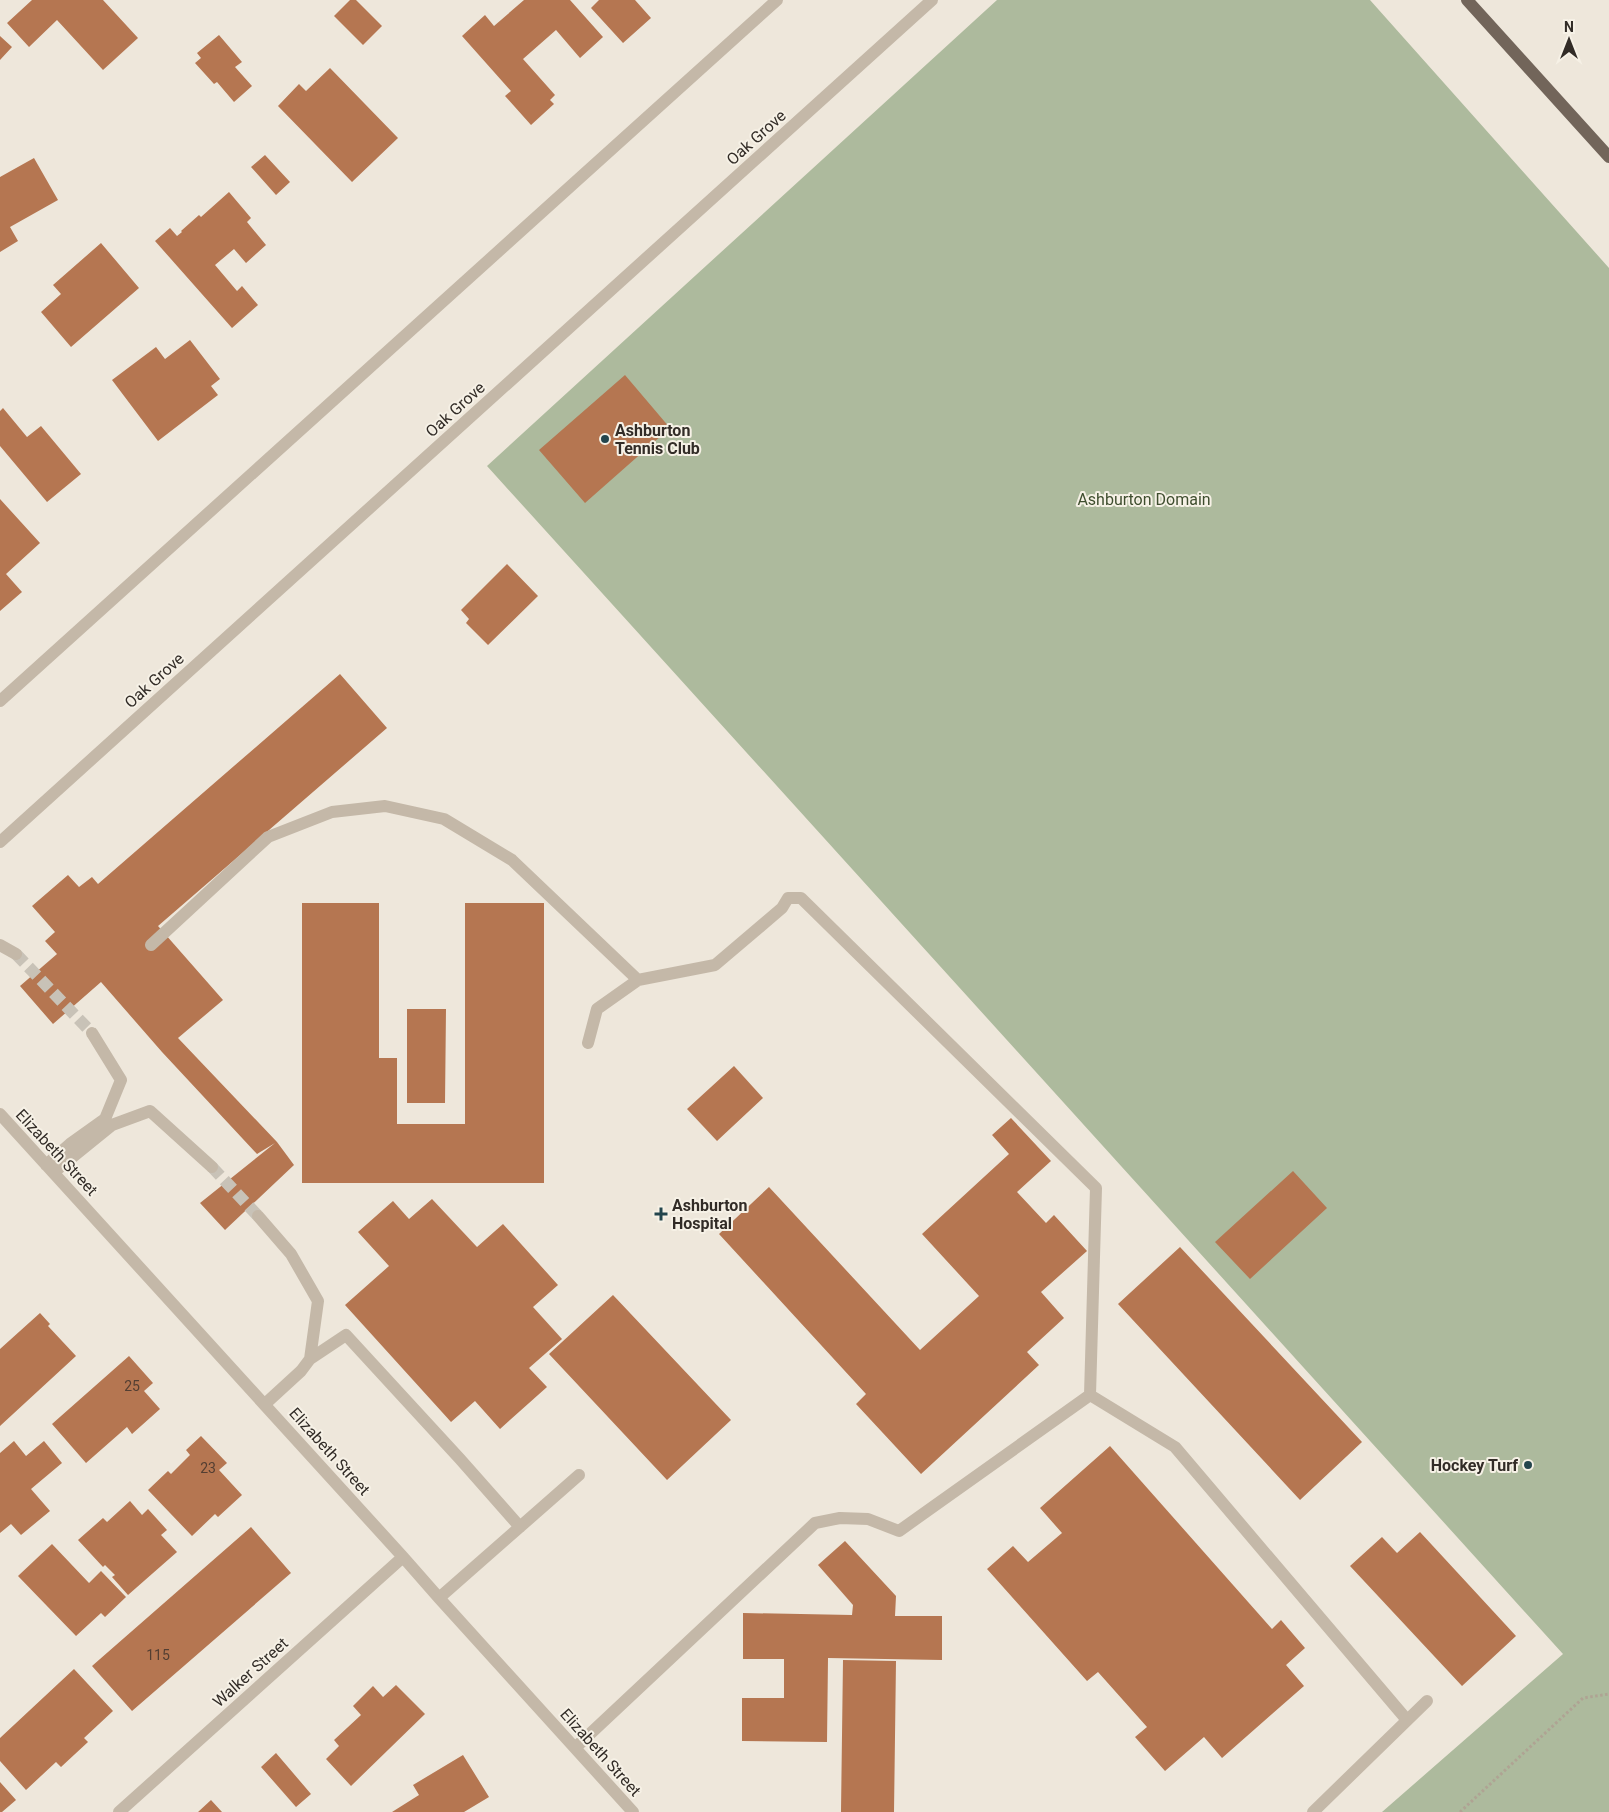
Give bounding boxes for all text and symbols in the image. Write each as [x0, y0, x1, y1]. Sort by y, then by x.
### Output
north arrow [1544, 15, 1594, 65]
text: N [1564, 19, 1574, 35]
street label: Oak Grove [723, 106, 790, 169]
street label: Oak Grove [422, 378, 489, 441]
place label: Ashburton Tennis Club [615, 421, 700, 458]
marker: Ashburton Tennis Club [599, 433, 611, 445]
park label: Ashburton Domain [1077, 490, 1211, 509]
street label: Oak Grove [121, 649, 188, 712]
street label: Elizabeth Street [12, 1105, 102, 1199]
place label: Ashburton Hospital [672, 1196, 747, 1233]
marker: Ashburton Hospital [654, 1207, 668, 1221]
house number: 25 [124, 1378, 140, 1394]
street label: Elizabeth Street [285, 1404, 374, 1499]
place label: Hockey Turf [1431, 1456, 1518, 1475]
marker: Hockey Turf [1522, 1459, 1534, 1471]
house number: 23 [200, 1460, 216, 1476]
street label: Walker Street [209, 1634, 292, 1711]
house number: 115 [146, 1647, 170, 1663]
street label: Elizabeth Street [556, 1705, 645, 1800]

